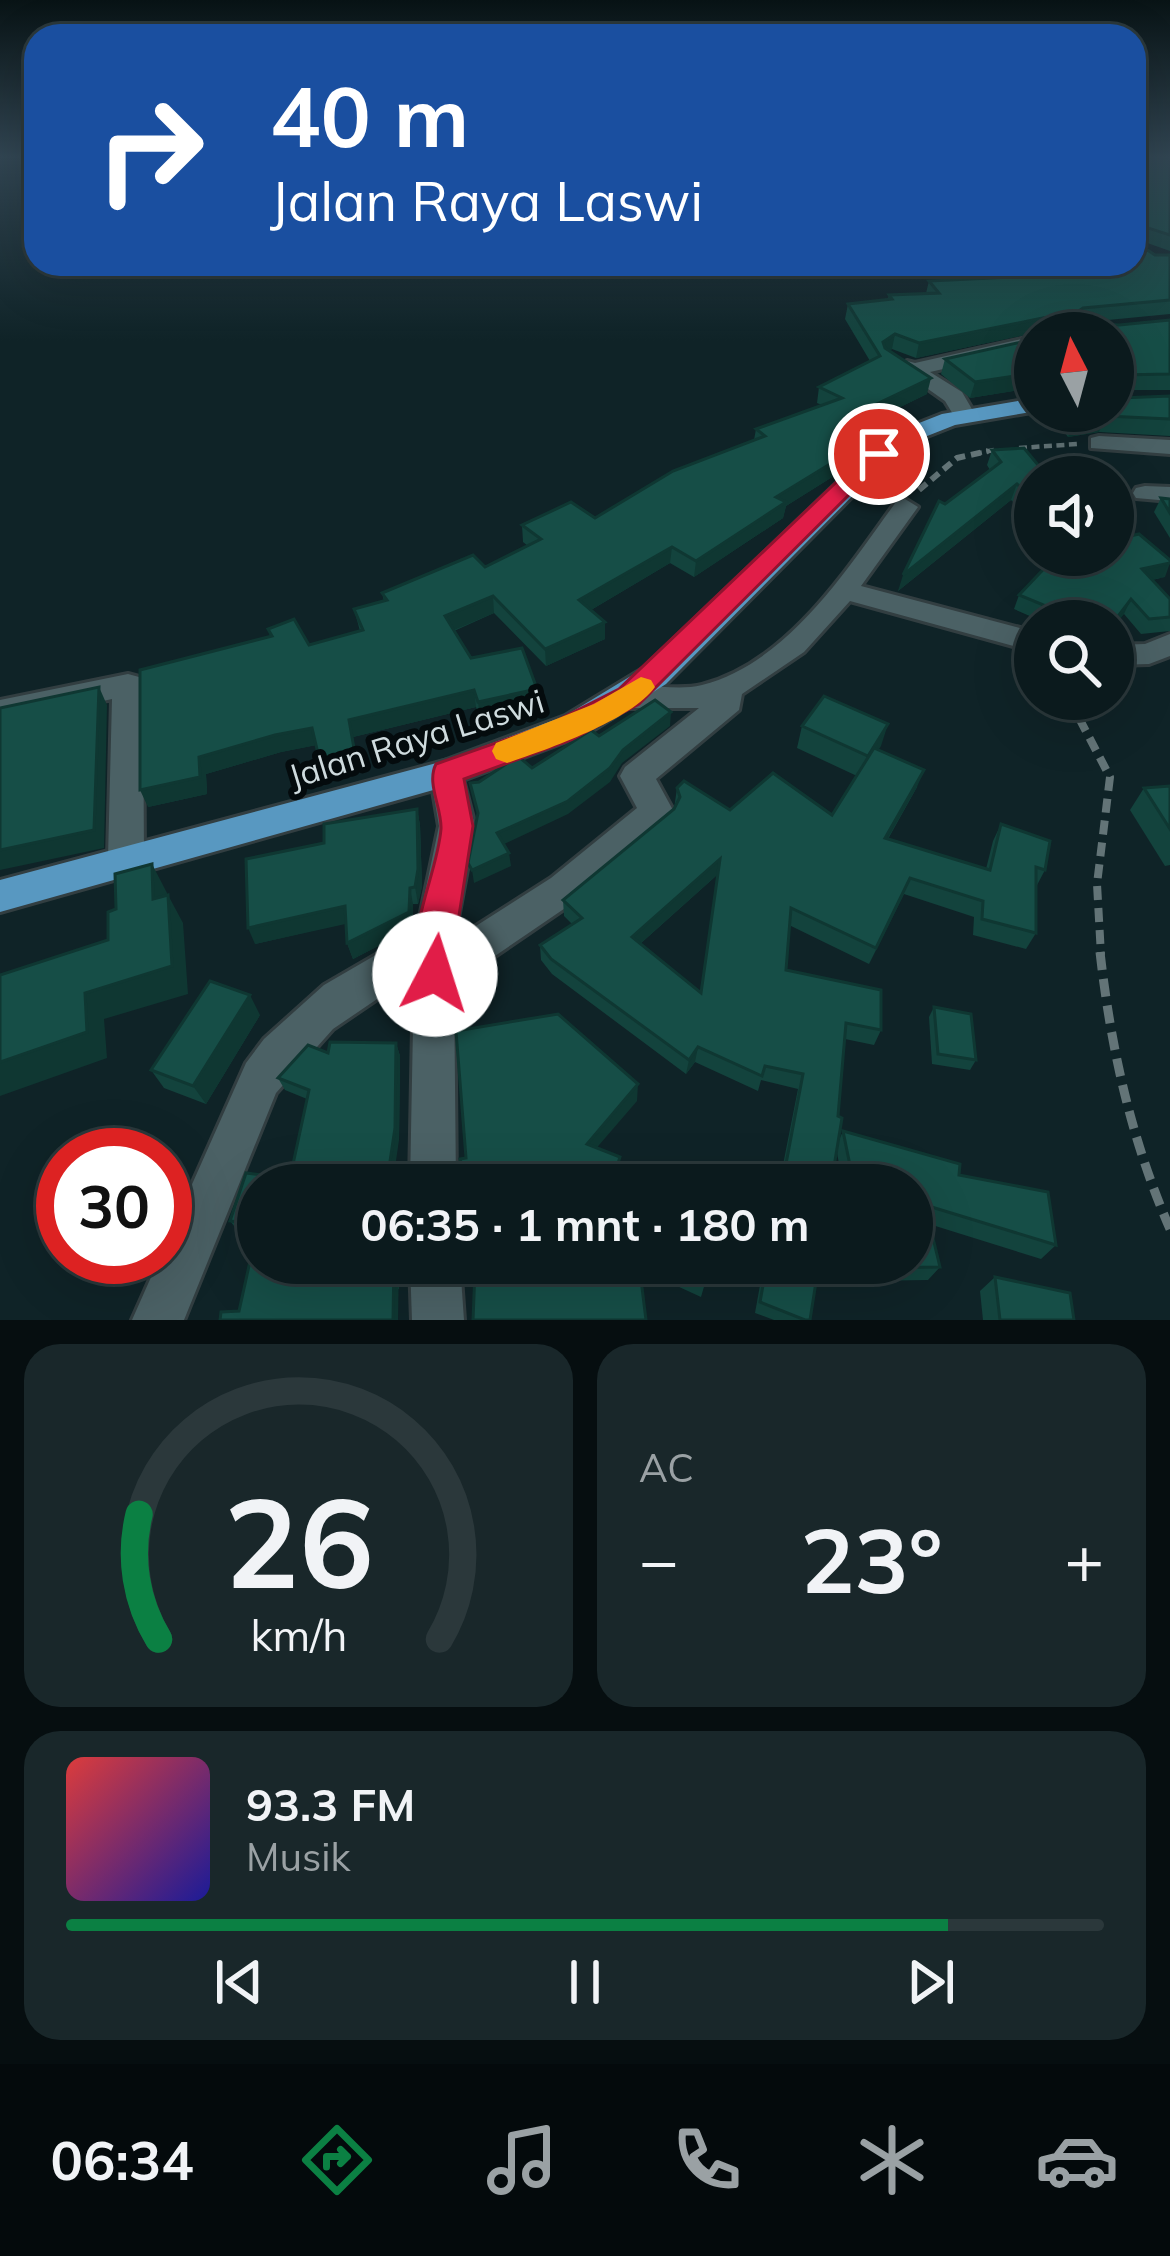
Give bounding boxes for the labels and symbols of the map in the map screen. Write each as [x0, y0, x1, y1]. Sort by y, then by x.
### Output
north arrow [1014, 312, 1134, 432]
pin [828, 403, 930, 505]
street label: Jalan Raya Laswi [283, 680, 549, 796]
position arrow [372, 911, 498, 1037]
speed limit sign: 30 [36, 1128, 192, 1284]

